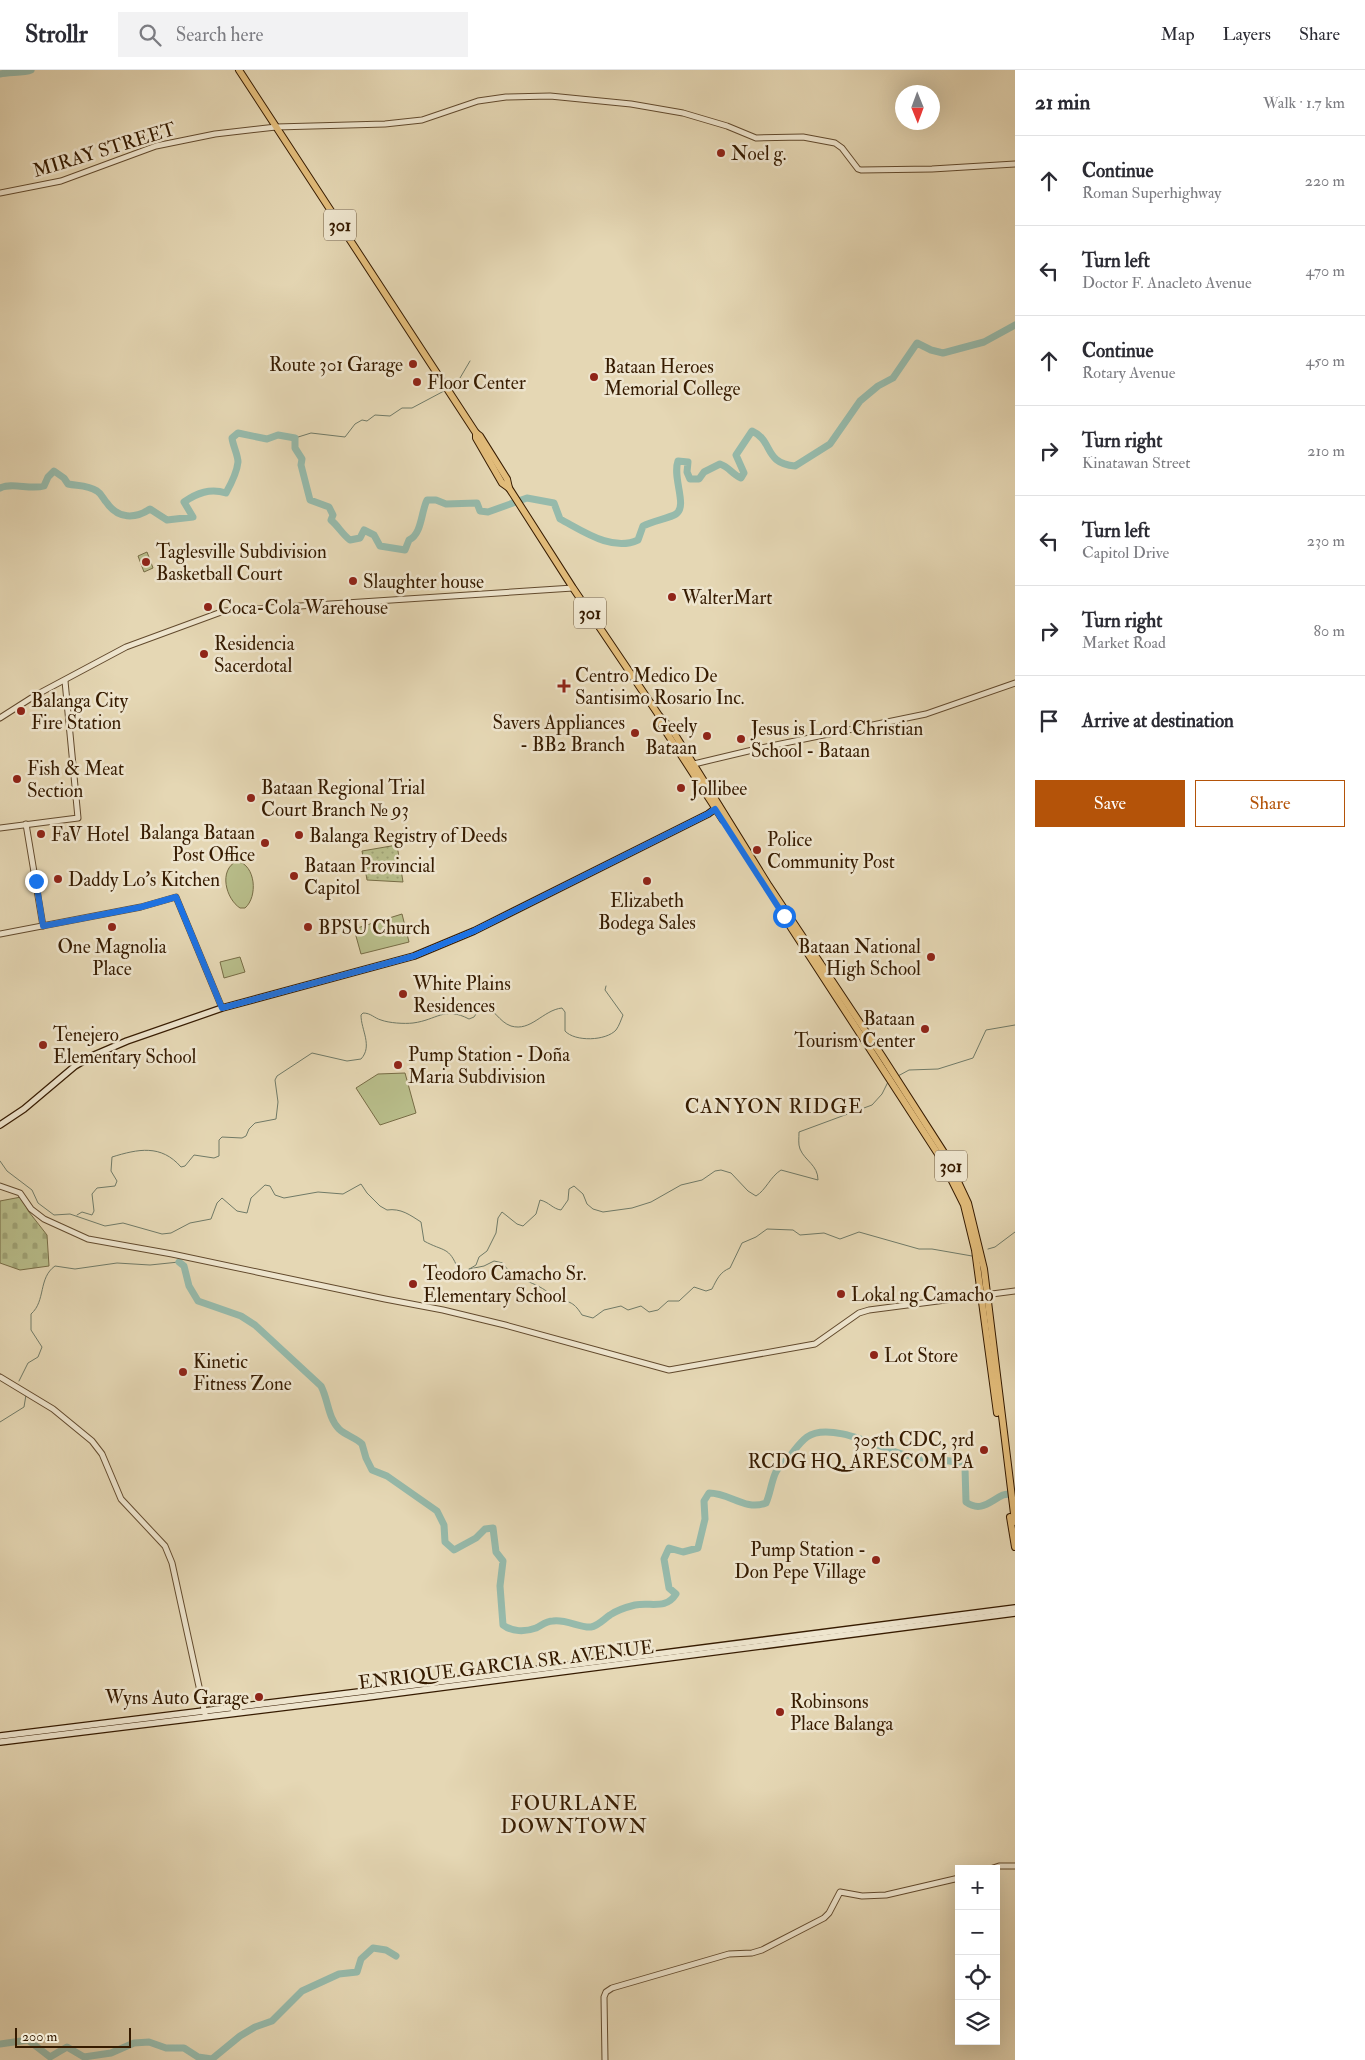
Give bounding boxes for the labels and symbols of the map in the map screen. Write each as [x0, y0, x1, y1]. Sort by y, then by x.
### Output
north arrow [895, 85, 940, 130]
street label: MIRAY STREET [30, 117, 179, 183]
place label: Noel g. [731, 142, 786, 166]
marker: Noel g. [715, 147, 727, 159]
road number: 301 [324, 210, 356, 240]
place label: Route 301 Garage [269, 353, 403, 377]
place label: Bataan Heroes Memorial College [604, 355, 741, 401]
marker: Route 301 Garage [407, 358, 419, 370]
place label: Floor Center [427, 371, 526, 395]
marker: Bataan Heroes Memorial College [588, 371, 600, 383]
marker: Floor Center [411, 376, 423, 388]
place label: Taglesville Subdivision Basketball Court [156, 540, 327, 586]
marker: Taglesville Subdivision Basketball Court [140, 556, 152, 568]
place label: Slaughter house [363, 570, 484, 594]
marker: Slaughter house [347, 575, 359, 587]
place label: WalterMart [681, 586, 773, 610]
marker: WalterMart [666, 591, 678, 603]
place label: Coca-Cola Warehouse [218, 596, 388, 620]
road number: 301 [574, 598, 606, 628]
marker: Coca-Cola Warehouse [202, 601, 214, 613]
place label: Residencia Sacerdotal [214, 632, 295, 678]
marker: Residencia Sacerdotal [198, 648, 210, 660]
place label: Centro Medico De Santisimo Rosario Inc. [575, 664, 745, 710]
marker: Centro Medico De Santisimo Rosario Inc. [557, 679, 571, 693]
place label: Balanga City Fire Station [31, 689, 129, 735]
marker: Balanga City Fire Station [15, 705, 27, 717]
place label: Savers Appliances - BB2 Branch [493, 711, 625, 757]
place label: Geely Bataan [645, 714, 698, 760]
place label: Jesus is Lord Christian School - Bataan [750, 717, 924, 763]
marker: Savers Appliances - BB2 Branch [629, 727, 641, 739]
marker: Geely Bataan [701, 730, 713, 742]
marker: Jesus is Lord Christian School - Bataan [735, 733, 747, 745]
place label: Fish & Meat Section [27, 757, 124, 803]
marker: Fish & Meat Section [11, 773, 23, 785]
place label: Bataan Regional Trial Court Branch № 93 [261, 776, 425, 822]
place label: Jollibee [690, 777, 747, 801]
marker: Jollibee [675, 782, 687, 794]
marker: Bataan Regional Trial Court Branch № 93 [245, 792, 257, 804]
place label: Balanga Bataan Post Office [139, 821, 255, 867]
place label: FaV Hotel [51, 823, 130, 847]
place label: Balanga Registry of Deeds [309, 824, 507, 848]
marker: FaV Hotel [35, 828, 47, 840]
place label: Police Community Post [767, 828, 895, 874]
marker: Balanga Registry of Deeds [293, 829, 305, 841]
marker: Balanga Bataan Post Office [259, 837, 271, 849]
marker: Police Community Post [751, 844, 763, 856]
place label: Bataan Provincial Capitol [304, 854, 435, 901]
place label: Daddy Lo's Kitchen [68, 868, 220, 892]
route end [25, 870, 48, 893]
marker: Bataan Provincial Capitol [288, 870, 300, 882]
marker: Daddy Lo's Kitchen [52, 873, 64, 885]
marker: Elizabeth Bodega Sales [641, 875, 653, 887]
place label: Elizabeth Bodega Sales [598, 889, 696, 935]
route start [773, 905, 796, 928]
place label: BPSU Church [318, 916, 430, 940]
marker: One Magnolia Place [106, 921, 118, 933]
marker: BPSU Church [302, 921, 314, 933]
place label: One Magnolia Place [57, 935, 167, 981]
place label: Bataan National High School [798, 935, 921, 981]
marker: Bataan National High School [925, 951, 937, 963]
place label: White Plains Residences [412, 972, 511, 1018]
marker: White Plains Residences [397, 988, 409, 1000]
place label: Bataan Tourism Center [794, 1007, 915, 1053]
place label: Tenejero Elementary School [53, 1023, 197, 1069]
marker: Bataan Tourism Center [919, 1023, 931, 1035]
marker: Tenejero Elementary School [37, 1039, 49, 1051]
place label: Pump Station - Doña Maria Subdivision [408, 1043, 570, 1089]
marker: Pump Station - Doña Maria Subdivision [392, 1059, 404, 1071]
district label: CANYON RIDGE [685, 1094, 863, 1119]
road number: 301 [935, 1150, 967, 1182]
place label: Teodoro Camacho Sr. Elementary School [423, 1262, 586, 1308]
marker: Teodoro Camacho Sr. Elementary School [407, 1278, 419, 1290]
place label: Lokal ng Camacho [851, 1283, 994, 1307]
marker: Lokal ng Camacho [835, 1288, 847, 1300]
place label: Lot Store [884, 1344, 958, 1368]
marker: Lot Store [868, 1349, 880, 1361]
place label: Kinetic Fitness Zone [193, 1350, 292, 1396]
marker: Kinetic Fitness Zone [177, 1366, 189, 1378]
place label: 305th CDC, 3rd RCDG HQ, ARESCOM PA [748, 1428, 975, 1474]
marker: 305th CDC, 3rd RCDG HQ, ARESCOM PA [978, 1444, 990, 1456]
place label: Pump Station - Don Pepe Village [734, 1538, 866, 1585]
marker: Pump Station - Don Pepe Village [870, 1554, 882, 1566]
street label: ENRIQUE GARCIA SR. AVENUE [357, 1635, 655, 1695]
place label: Wyns Auto Garage [104, 1686, 249, 1710]
place label: Robinsons Place Balanga [790, 1690, 893, 1736]
marker: Wyns Auto Garage [253, 1691, 265, 1703]
marker: Robinsons Place Balanga [774, 1706, 786, 1718]
district label: FOURLANE DOWNTOWN [500, 1791, 648, 1839]
scale bar [15, 2025, 131, 2048]

